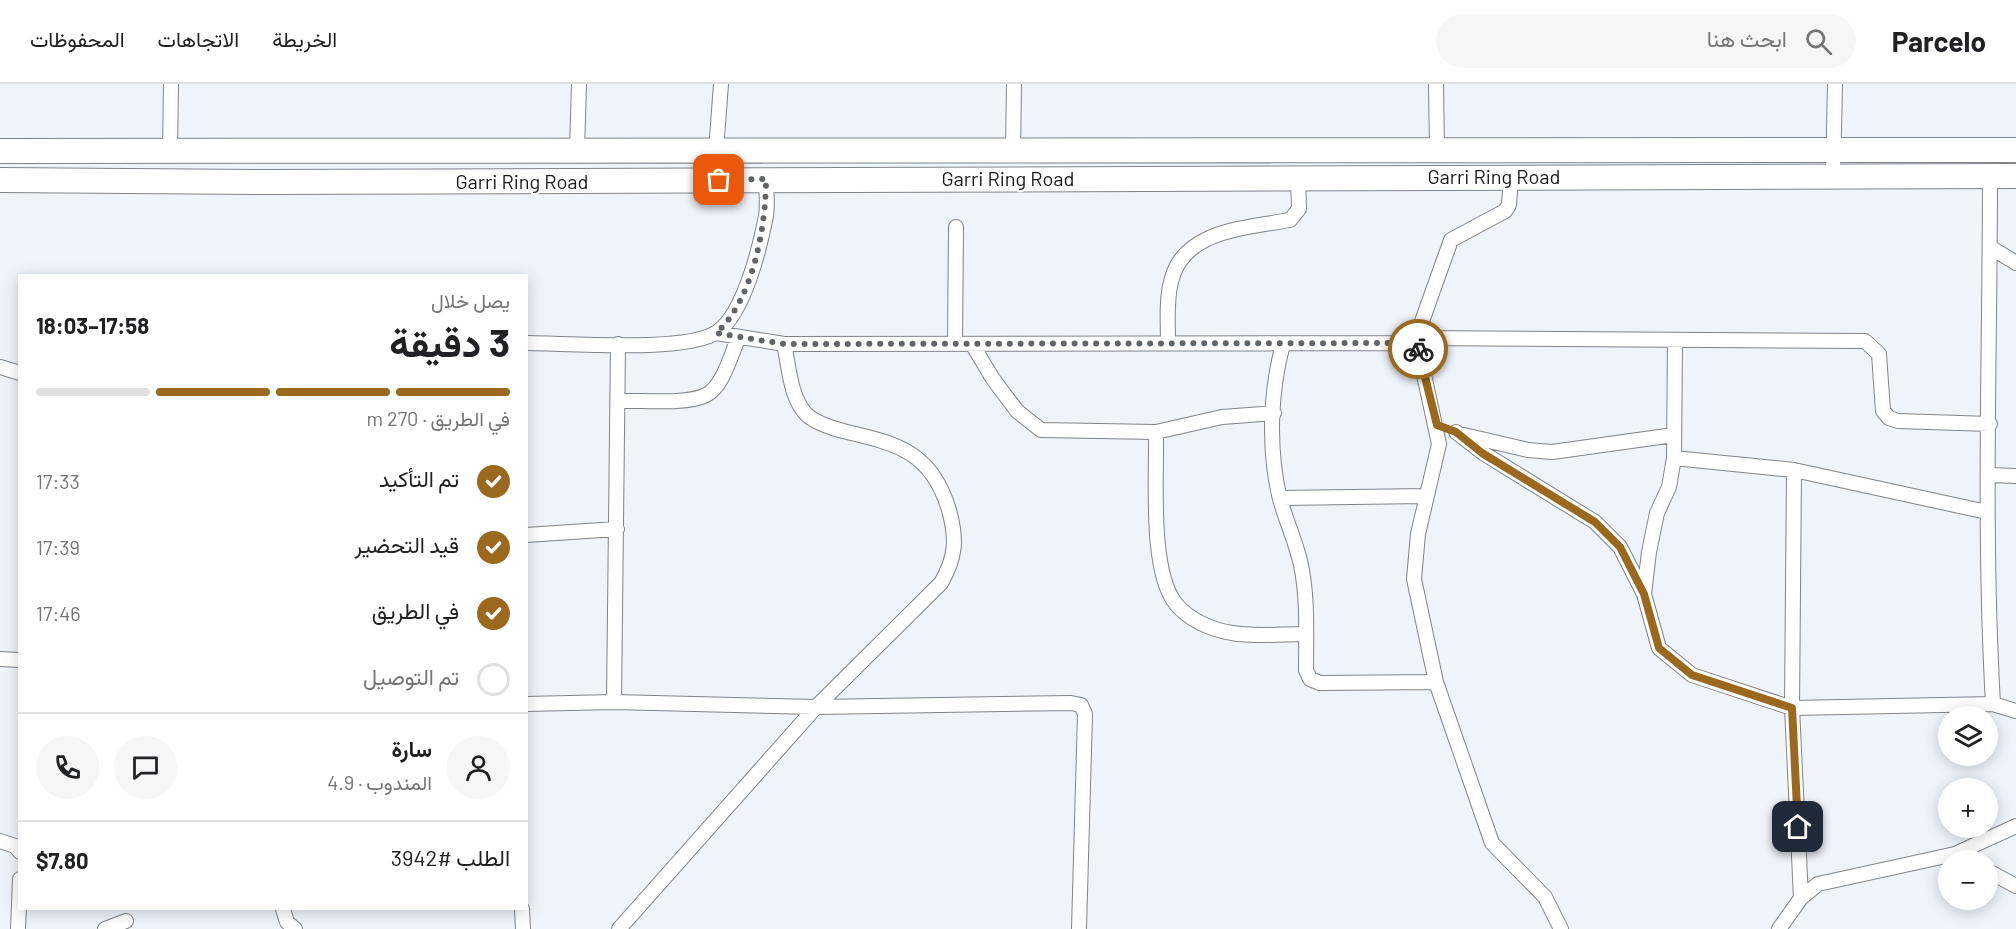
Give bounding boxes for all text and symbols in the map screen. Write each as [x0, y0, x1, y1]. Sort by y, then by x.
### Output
search box [1436, 14, 1856, 68]
text: Parcelo [1892, 24, 1986, 58]
text: ابحث هنا [1707, 25, 1787, 51]
icon: search [1802, 25, 1835, 58]
text: المحفوظات [30, 26, 125, 51]
text: الاتجاهات [158, 26, 239, 51]
text: الخريطة [272, 26, 337, 51]
pin [693, 154, 744, 205]
icon: bag [702, 163, 735, 196]
street label: Garri Ring Road [1427, 164, 1561, 188]
street label: Garri Ring Road [941, 166, 1075, 190]
street label: Garri Ring Road [455, 169, 589, 193]
text: يصل خلال [431, 288, 510, 312]
text: 17:58–18:03 [36, 312, 149, 338]
text: 3 دقيقة [389, 318, 510, 365]
courier [1388, 319, 1448, 379]
icon: bike [1402, 333, 1435, 366]
text: في الطريق · 270 m [366, 406, 510, 430]
text: تم التأكيد [379, 465, 459, 491]
icon: check [477, 465, 510, 498]
text: 17:33 [36, 469, 80, 493]
text: قيد التحضير [354, 531, 459, 557]
icon: check [477, 531, 510, 564]
text: 17:39 [36, 535, 80, 559]
text: في الطريق [372, 597, 459, 623]
icon: check [477, 597, 510, 630]
text: 17:46 [36, 601, 81, 625]
text: تم التوصيل [363, 663, 459, 689]
map controls [1938, 706, 1998, 910]
button: layers [1938, 706, 1998, 766]
text: سارة [391, 735, 432, 761]
button: phone [36, 736, 99, 799]
button: chat [114, 736, 177, 799]
button: person [447, 736, 510, 799]
text: المندوب · 4.9 [327, 770, 432, 794]
button: + [1938, 778, 1998, 838]
pin [1772, 801, 1823, 852]
icon: home [1781, 810, 1814, 843]
text: الطلب #3942 [391, 844, 510, 870]
text: $7.80 [36, 847, 88, 873]
button: − [1938, 850, 1998, 910]

